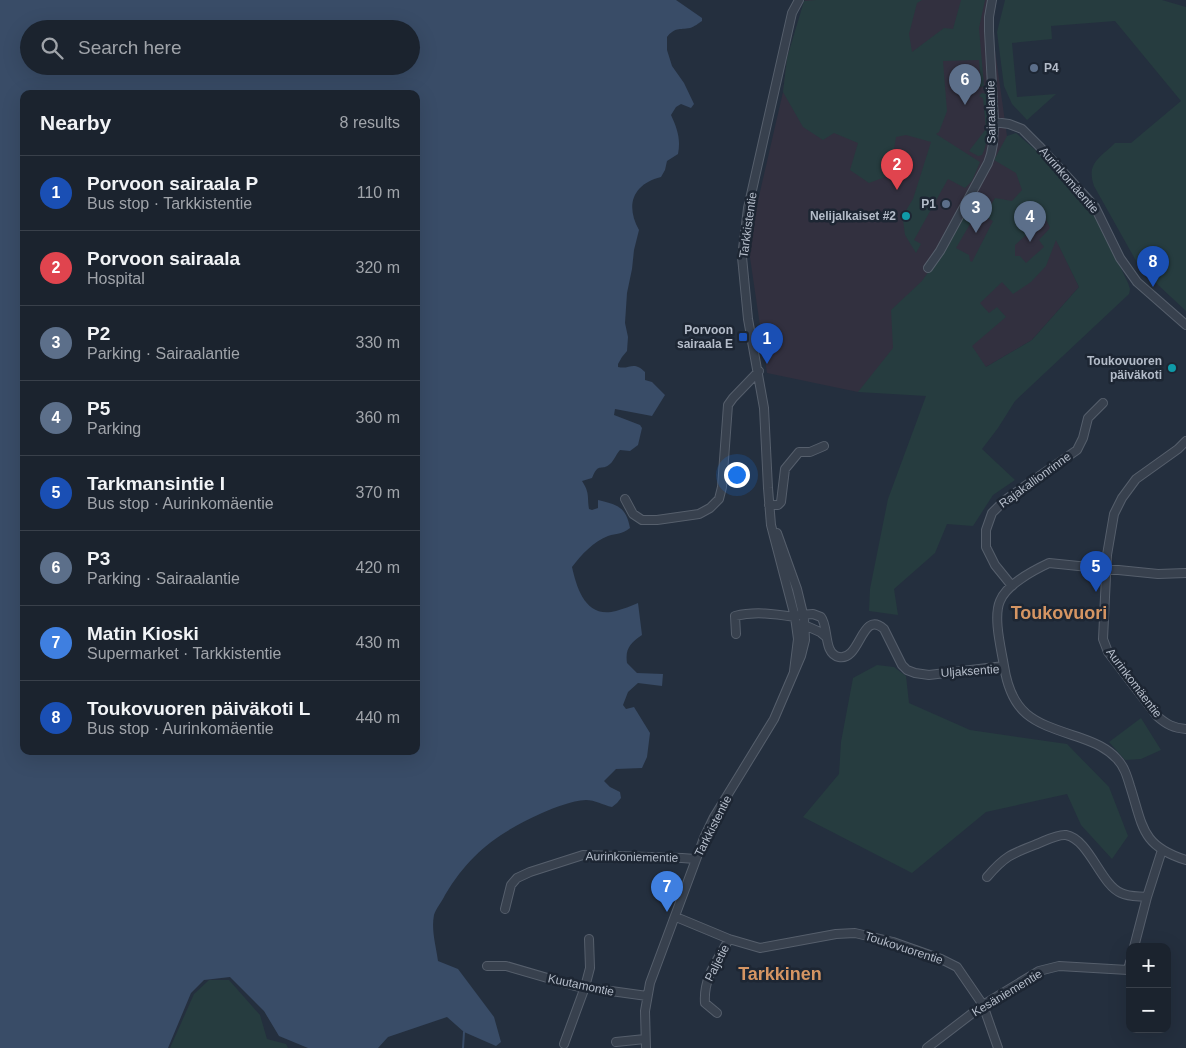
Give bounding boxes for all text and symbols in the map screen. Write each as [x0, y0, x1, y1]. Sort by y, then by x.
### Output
search box [20, 20, 420, 75]
icon: search [38, 34, 66, 62]
text: Search here [78, 37, 182, 58]
place label: P4 [1044, 61, 1059, 75]
marker: P4 [1028, 62, 1040, 74]
pin: 6 [949, 64, 981, 105]
street label: Sairaalantie [983, 80, 999, 144]
text: Nearby [40, 111, 111, 134]
text: 8 results [340, 114, 400, 131]
street label: Aurinkomäentie [1036, 144, 1102, 216]
pin: 2 [881, 149, 913, 190]
text: Porvoon sairaala P [87, 173, 258, 194]
text: 1 [52, 184, 60, 201]
text: 110 m [357, 184, 400, 201]
street label: Tarkkistentie [736, 191, 760, 259]
pin: 3 [960, 192, 992, 233]
text: Bus stop · Tarkkistentie [87, 195, 252, 212]
place label: P1 [921, 197, 936, 211]
marker: P1 [940, 198, 952, 210]
pin: 4 [1014, 201, 1046, 242]
place label: Nelijalkaiset #2 [810, 209, 896, 223]
marker: Nelijalkaiset #2 [900, 210, 912, 222]
pin: 8 [1137, 246, 1169, 287]
text: Porvoon sairaala [87, 248, 240, 269]
text: 2 [52, 259, 60, 276]
text: 320 m [356, 259, 400, 276]
text: Hospital [87, 270, 145, 287]
text: P2 [87, 323, 110, 344]
place label: Porvoon sairaala E [677, 323, 733, 351]
pin: 1 [751, 323, 783, 364]
marker: Porvoon sairaala E [737, 331, 749, 343]
text: 3 [52, 334, 60, 351]
text: 330 m [356, 334, 400, 351]
text: Parking · Sairaalantie [87, 345, 240, 362]
place label: Toukovuoren päiväkoti [1087, 354, 1162, 382]
marker: Toukovuoren päiväkoti [1166, 362, 1178, 374]
text: P5 [87, 398, 110, 419]
text: 4 [52, 409, 60, 426]
text: 360 m [356, 409, 400, 426]
text: Parking [87, 420, 141, 437]
street label: Rajakallionrinne [996, 449, 1074, 511]
your location [724, 462, 750, 488]
text: Tarkmansintie I [87, 473, 225, 494]
text: 5 [52, 484, 60, 501]
text: 370 m [356, 484, 400, 501]
text: Bus stop · Aurinkomäentie [87, 495, 274, 512]
text: P3 [87, 548, 110, 569]
pin: 5 [1080, 551, 1112, 592]
text: 6 [52, 559, 60, 576]
text: 420 m [356, 559, 400, 576]
text: Parking · Sairaalantie [87, 570, 240, 587]
district label: Toukovuori [1011, 603, 1107, 623]
text: Matin Kioski [87, 623, 199, 644]
text: 7 [52, 634, 60, 651]
text: 430 m [356, 634, 400, 651]
text: Supermarket · Tarkkistentie [87, 645, 281, 662]
street label: Aurinkomäentie [1103, 645, 1165, 721]
street label: Uljaksentie [940, 662, 1000, 680]
text: Toukovuoren päiväkoti L [87, 698, 310, 719]
text: 8 [52, 709, 60, 726]
text: 440 m [356, 709, 400, 726]
text: Bus stop · Aurinkomäentie [87, 720, 274, 737]
street label: Tarkkistentie [692, 793, 735, 859]
street label: Aurinkoniementie [586, 849, 679, 865]
pin: 7 [651, 871, 683, 912]
street label: Toukovuorentie [863, 929, 945, 967]
street label: Paljetie [702, 942, 732, 984]
map controls [1126, 943, 1171, 1033]
button: + [1126, 943, 1171, 988]
district label: Tarkkinen [738, 964, 822, 984]
street label: Kesäniementie [969, 966, 1045, 1019]
street label: Kuutamontie [547, 971, 616, 999]
button: − [1126, 988, 1171, 1033]

